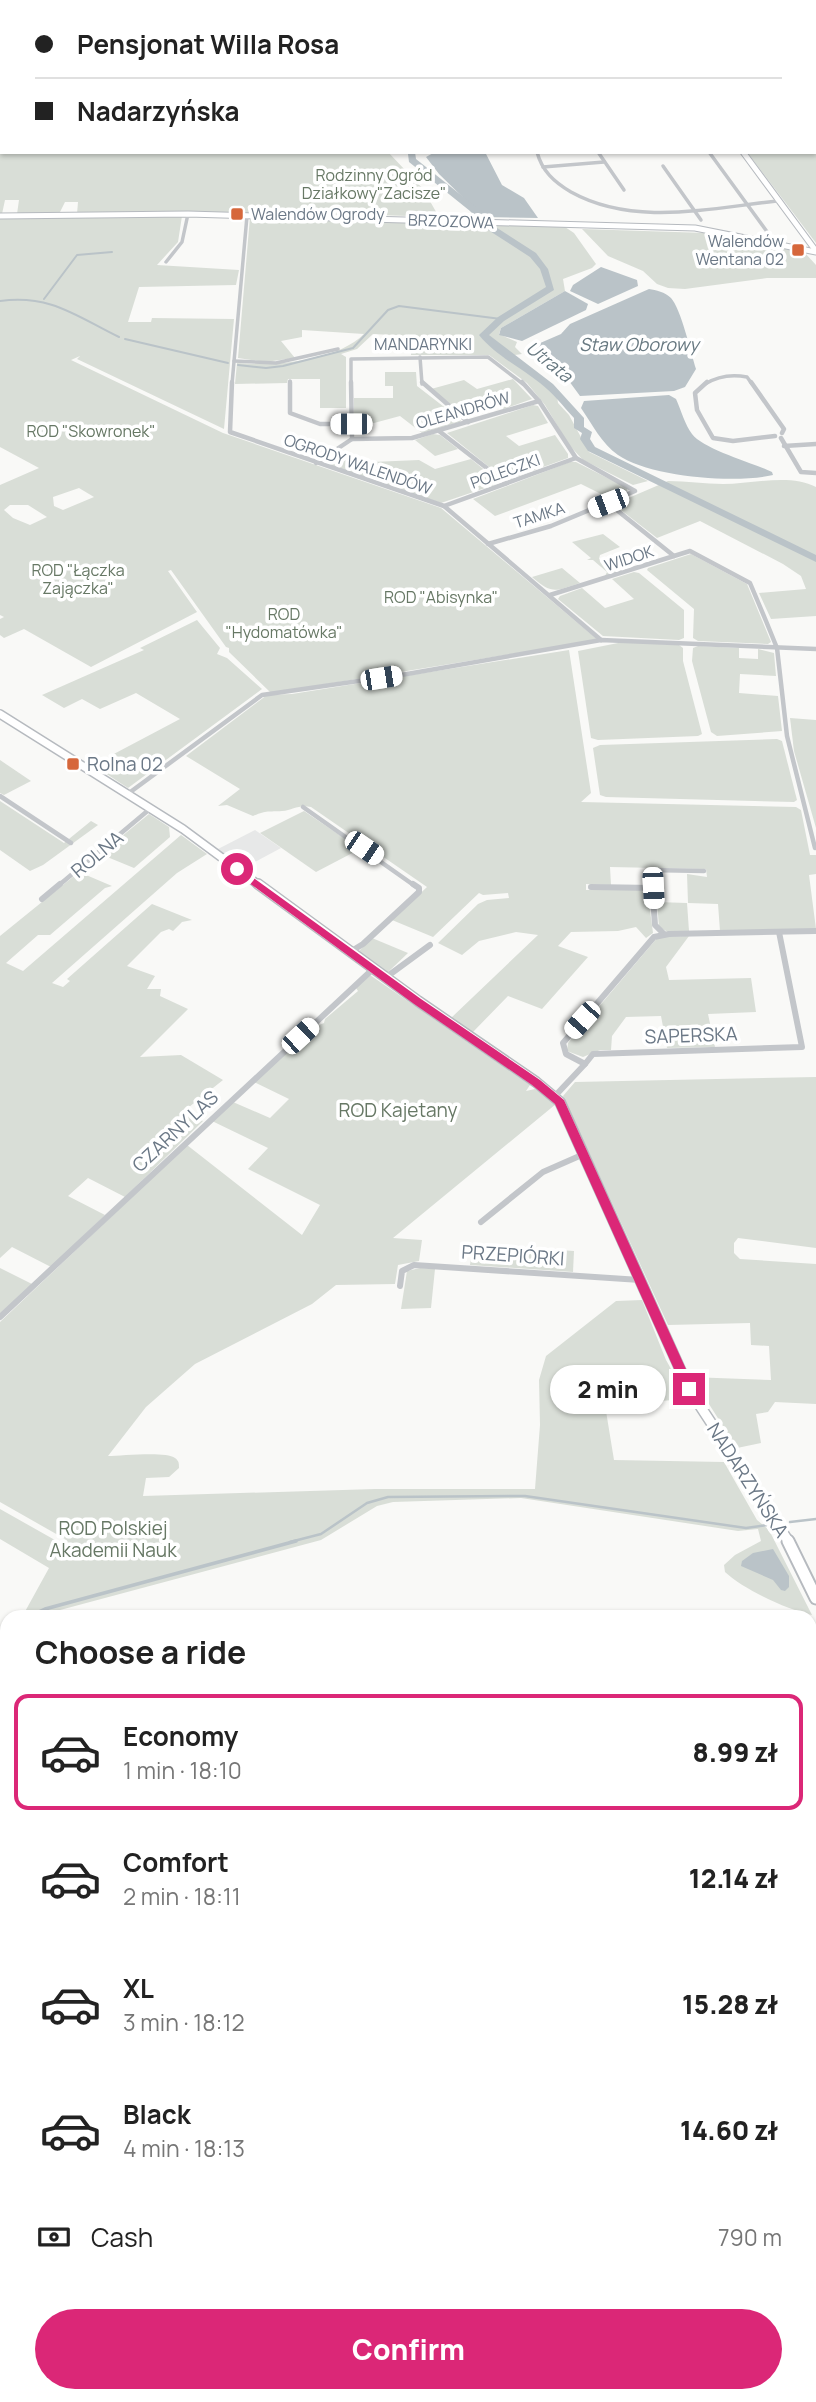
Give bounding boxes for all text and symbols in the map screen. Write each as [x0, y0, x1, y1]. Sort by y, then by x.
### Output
text: Pensjonat Willa Rosa [77, 26, 339, 62]
text: Nadarzyńska [77, 93, 239, 129]
park label: Rodzinny Ogród Działkowy"Zacisze" [302, 164, 446, 204]
place label: Walendów Ogrody [251, 203, 385, 225]
marker: Walendów Ogrody [229, 206, 245, 222]
street label: BRZOZOWA [408, 209, 494, 233]
place label: Walendów Wentana 02 [696, 230, 784, 270]
marker: Walendów Wentana 02 [790, 242, 806, 258]
water label: Staw Oborowy [579, 332, 701, 356]
street label: MANDARYNKI [374, 333, 472, 355]
water label: Utrata [521, 335, 579, 388]
street label: OLEANDRÓW [413, 386, 513, 434]
car [331, 414, 373, 435]
park label: ROD "Skowronek" [26, 420, 156, 442]
street label: OGRODY WALENDÓW [281, 428, 435, 500]
street label: POLECZKI [467, 448, 543, 494]
car [585, 486, 632, 520]
street label: TAMKA [511, 496, 567, 534]
street label: WIDOK [602, 540, 657, 576]
park label: ROD "Łączka Zajączka" [31, 559, 125, 599]
park label: ROD "Abisynka" [384, 586, 498, 608]
park label: ROD "Hydomatówka" [225, 603, 343, 643]
car [359, 664, 404, 692]
place label: Rolna 02 [87, 751, 163, 777]
marker: Rolna 02 [65, 756, 81, 772]
street label: ROLNA [65, 825, 129, 883]
car [341, 828, 388, 868]
route start [221, 853, 253, 885]
car [642, 866, 665, 910]
car [561, 997, 604, 1043]
car [278, 1014, 323, 1058]
street label: SAPERSKA [644, 1020, 738, 1050]
street label: CZARNY LAS [126, 1084, 224, 1178]
park label: ROD Kajetany [338, 1097, 458, 1123]
street label: PRZEPIÓRKI [461, 1238, 565, 1272]
callout: 2 min [549, 1364, 664, 1414]
text: 2 min [578, 1373, 639, 1405]
route end [673, 1373, 705, 1405]
street label: NADARZYŃSKA [701, 1418, 795, 1542]
park label: ROD Polskiej Akademii Nauk [49, 1515, 177, 1563]
text: Choose a ride [35, 1630, 246, 1674]
text: Economy [123, 1718, 238, 1754]
icon: car [39, 1721, 102, 1784]
text: 8.99 zł [693, 1734, 778, 1770]
text: 1 min · 18:10 [123, 1754, 242, 1786]
text: Comfort [123, 1844, 229, 1880]
icon: car [39, 1847, 102, 1910]
text: 12.14 zł [689, 1860, 778, 1896]
text: 2 min · 18:11 [123, 1880, 241, 1912]
text: XL [123, 1970, 154, 2006]
icon: car [39, 1973, 102, 2036]
text: 15.28 zł [682, 1986, 778, 2022]
text: 3 min · 18:12 [123, 2006, 245, 2038]
text: Black [123, 2096, 191, 2132]
icon: car [39, 2099, 102, 2162]
text: 14.60 zł [680, 2112, 778, 2148]
text: 4 min · 18:13 [123, 2132, 245, 2164]
icon: cash [35, 2218, 73, 2256]
text: Cash [91, 2219, 153, 2255]
text: 790 m [718, 2221, 782, 2253]
button: Confirm [35, 2309, 782, 2389]

